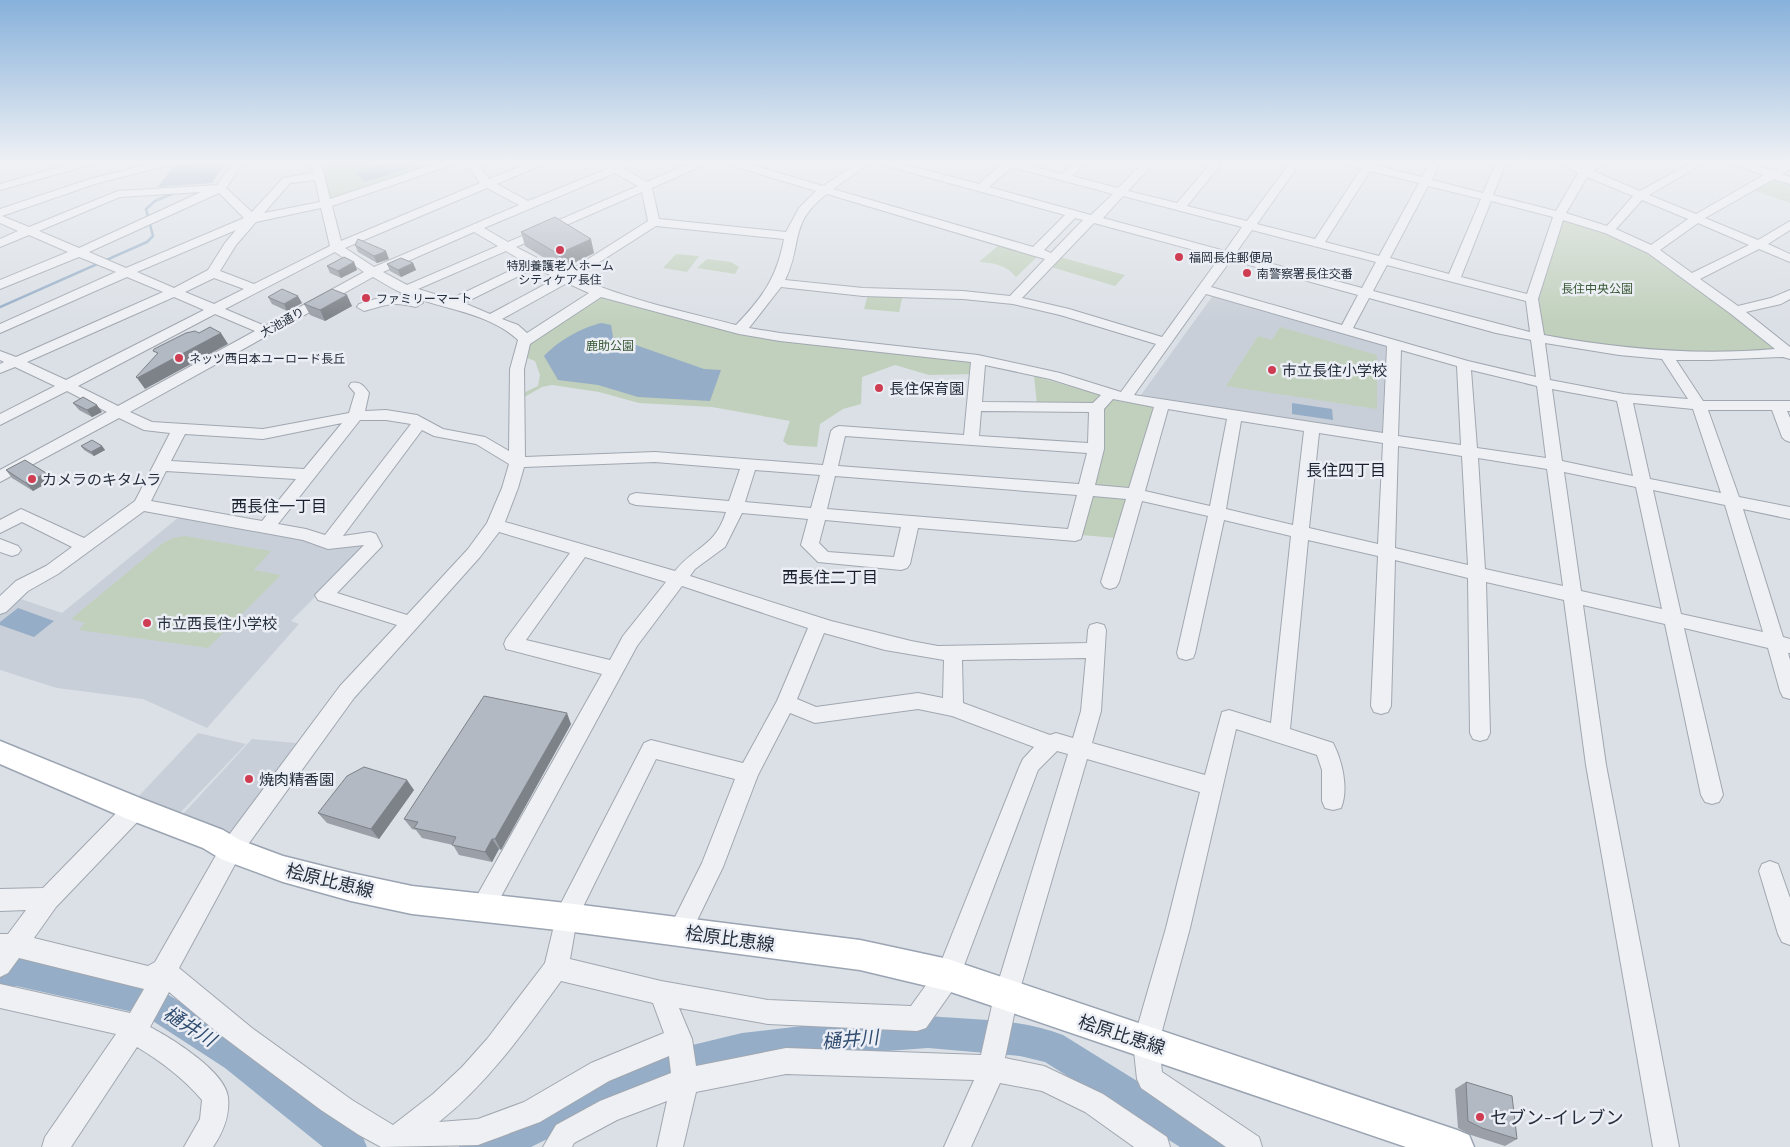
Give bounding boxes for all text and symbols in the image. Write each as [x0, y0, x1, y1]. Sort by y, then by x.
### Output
marker: 特別養護老人ホーム シティケア長住 [554, 244, 566, 256]
place label: 福岡長住郵便局 [1189, 249, 1273, 266]
marker: 福岡長住郵便局 [1173, 251, 1185, 263]
place label: 特別養護老人ホーム シティケア長住 [506, 257, 614, 288]
place label: 南警察署長住交番 [1257, 265, 1353, 282]
marker: 南警察署長住交番 [1241, 267, 1253, 279]
park label: 長住中央公園 [1561, 280, 1633, 297]
place label: ファミリーマート [376, 290, 472, 307]
marker: ファミリーマート [360, 292, 372, 304]
street label: 大池通り [257, 303, 307, 341]
park label: 鹿助公園 [586, 337, 634, 354]
place label: ネッツ西日本ユーロード長丘 [189, 350, 345, 367]
marker: ネッツ西日本ユーロード長丘 [173, 352, 185, 364]
place label: 市立長住小学校 [1282, 360, 1387, 381]
marker: 市立長住小学校 [1266, 364, 1278, 376]
place label: 長住保育園 [889, 378, 964, 399]
marker: 長住保育園 [873, 382, 885, 394]
district label: 長住四丁目 [1306, 459, 1386, 481]
place label: カメラのキタムラ [42, 469, 161, 490]
marker: カメラのキタムラ [26, 473, 38, 485]
district label: 西長住一丁目 [231, 495, 327, 517]
district label: 西長住二丁目 [782, 566, 878, 588]
place label: 市立西長住小学校 [157, 613, 277, 634]
marker: 市立西長住小学校 [141, 617, 153, 629]
place label: 焼肉精香園 [259, 769, 334, 790]
marker: 焼肉精香園 [243, 773, 255, 785]
street label: 桧原比恵線 [283, 857, 377, 903]
street label: 桧原比恵線 [684, 920, 776, 956]
water label: 樋井川 [159, 1000, 223, 1053]
street label: 桧原比恵線 [1075, 1009, 1169, 1059]
water label: 樋井川 [820, 1023, 882, 1054]
place label: セブン-イレブン [1490, 1105, 1624, 1129]
marker: セブン-イレブン [1474, 1111, 1486, 1123]

